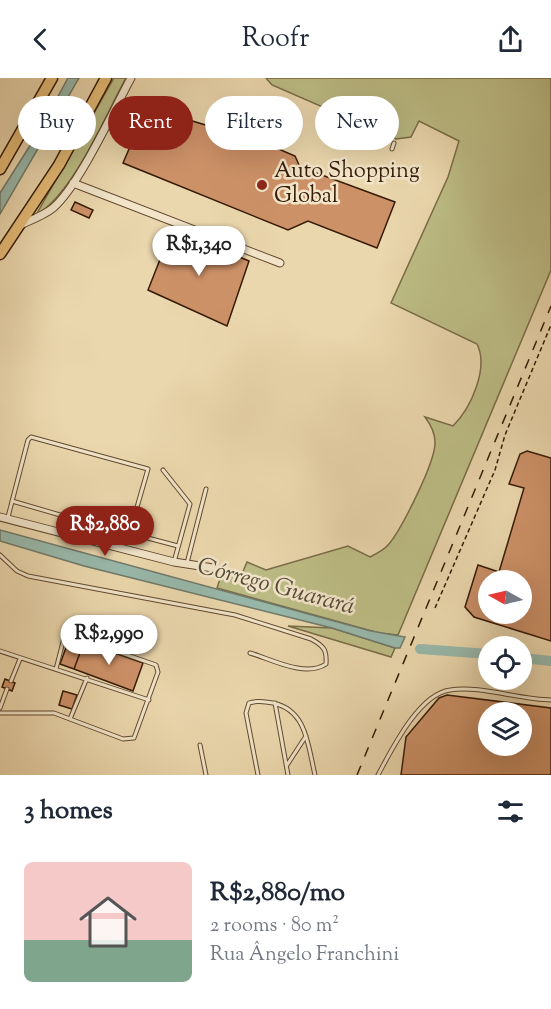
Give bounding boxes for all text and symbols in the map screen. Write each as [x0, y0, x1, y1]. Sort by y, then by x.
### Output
text: Roofr [242, 20, 309, 59]
icon: back [24, 23, 57, 56]
icon: share [494, 23, 527, 56]
chip: Buy [18, 96, 96, 150]
chip: Rent [108, 96, 193, 150]
chip: Filters [205, 96, 303, 150]
chip: New [315, 96, 399, 150]
place label: Auto Shopping Global [274, 156, 420, 213]
marker: Auto Shopping Global [255, 178, 269, 192]
pin: R$1,340 [144, 226, 254, 277]
text: R$1,340 [166, 231, 232, 260]
pin: R$2,880 [50, 506, 160, 557]
text: R$2,880 [70, 511, 140, 540]
water label: Córrego Guarará [194, 550, 358, 624]
north arrow [478, 570, 532, 624]
map controls [478, 570, 532, 756]
pin: R$2,990 [54, 615, 164, 666]
text: R$2,990 [75, 620, 144, 649]
button: locate [478, 636, 532, 690]
button: layers [478, 702, 532, 756]
text: 3 homes [24, 793, 113, 830]
icon: filters [494, 795, 527, 828]
text: R$2,880/mo [210, 875, 345, 912]
icon: home [72, 886, 144, 958]
text: 2 rooms · 80 m² [210, 912, 339, 941]
text: Rua Ângelo Franchini [210, 941, 399, 970]

